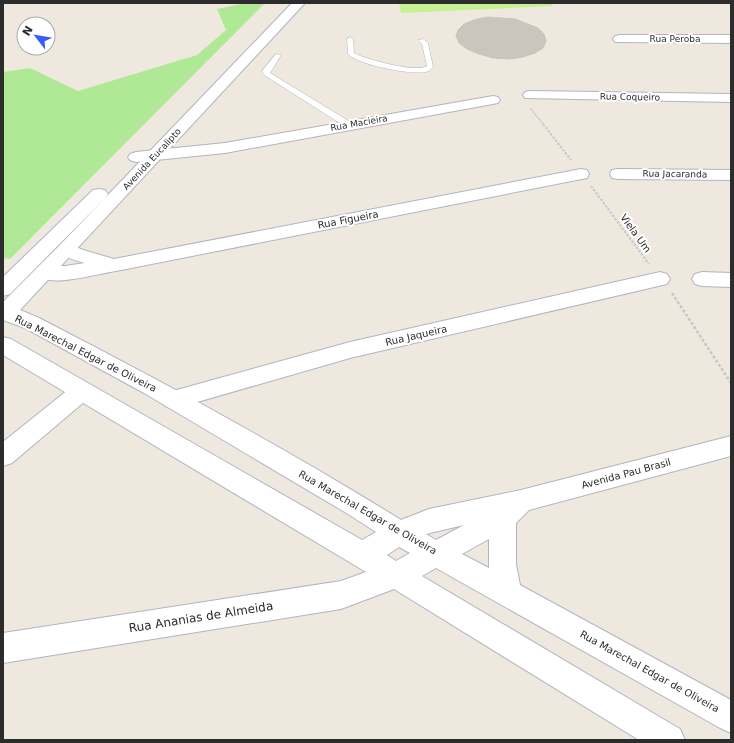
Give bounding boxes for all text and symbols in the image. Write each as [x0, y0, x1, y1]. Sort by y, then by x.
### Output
north arrow [16, 16, 56, 56]
text: N [20, 24, 36, 38]
street label: Rua Peroba [650, 34, 700, 44]
street label: Rua Coqueiro [600, 91, 661, 103]
street label: Rua Macieira [330, 113, 388, 133]
street label: Avenida Eucalipto [121, 126, 183, 192]
street label: Rua Jacaranda [643, 168, 707, 180]
street label: Rua Figueira [317, 208, 379, 231]
street label: Viela Um [618, 212, 653, 255]
street label: Rua Marechal Edgar de Oliveira [13, 313, 158, 394]
street label: Rua Jaqueira [384, 323, 448, 348]
street label: Avenida Pau Brasil [580, 456, 672, 491]
street label: Rua Marechal Edgar de Oliveira [297, 468, 439, 557]
street label: Rua Ananias de Almeida [128, 599, 274, 635]
street label: Rua Marechal Edgar de Oliveira [578, 628, 721, 714]

